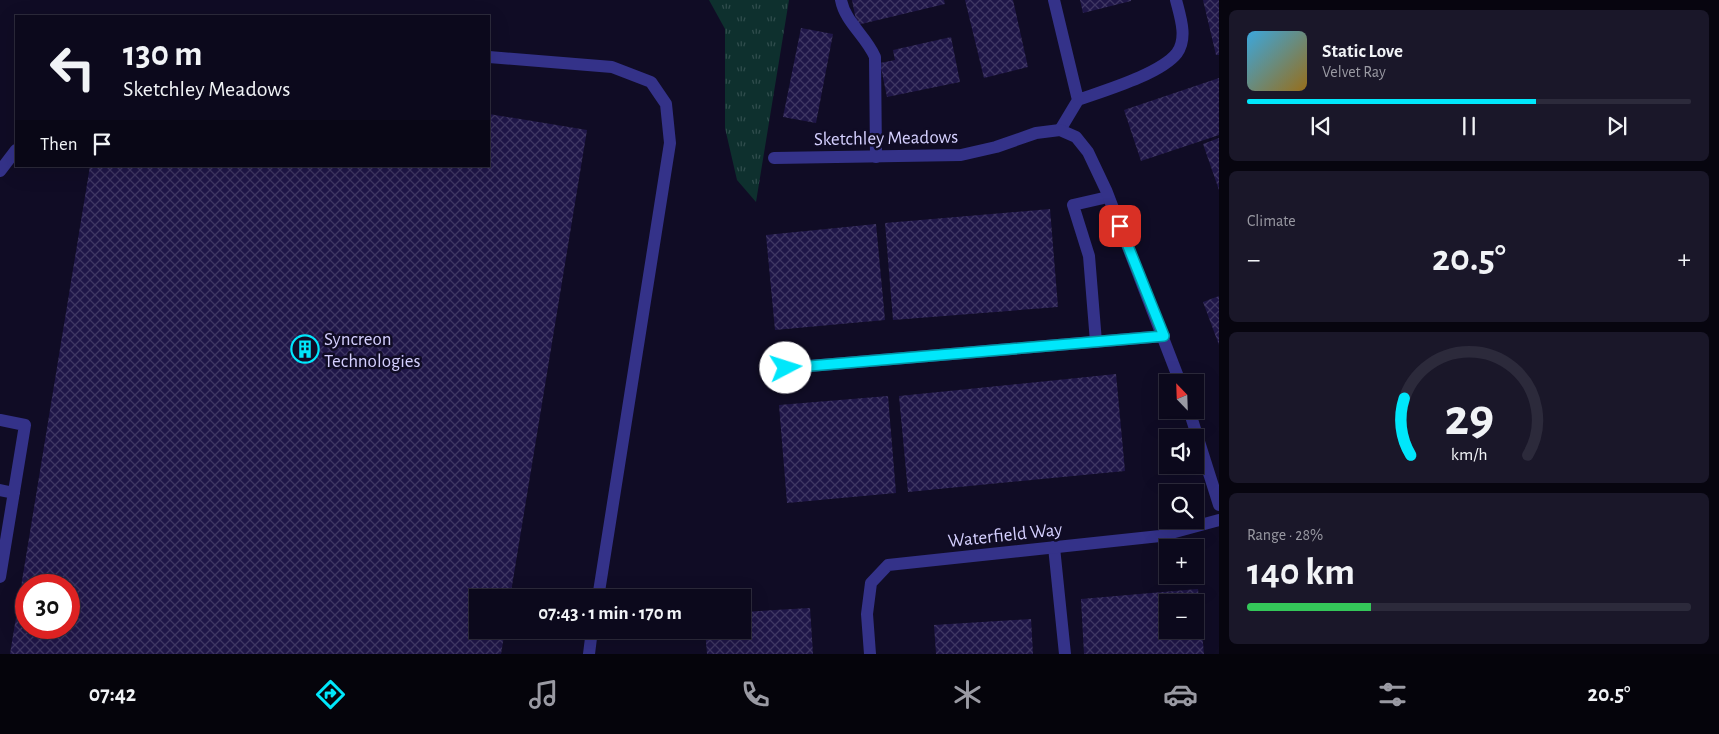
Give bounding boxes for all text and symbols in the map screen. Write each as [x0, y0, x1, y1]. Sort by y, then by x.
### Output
icon: left [40, 35, 105, 100]
text: 130 m [123, 37, 202, 72]
text: Static Love [1322, 42, 1403, 61]
text: Velvet Ray [1322, 64, 1386, 80]
text: Sketchley Meadows [123, 78, 290, 100]
icon: previous [1307, 112, 1335, 140]
icon: pause [1455, 112, 1483, 140]
icon: next [1603, 112, 1631, 140]
street label: Sketchley Meadows [814, 128, 958, 149]
icon: arrive [88, 130, 116, 158]
text: Then [40, 135, 78, 154]
pin [1099, 205, 1141, 247]
icon: arrive [1106, 212, 1134, 240]
text: Climate [1247, 213, 1296, 229]
text: 20.5° [1432, 240, 1506, 278]
text: − [1247, 246, 1260, 274]
text: + [1678, 246, 1691, 274]
place label: Syncreon Technologies [324, 330, 421, 371]
building icon: Syncreon Technologies [290, 334, 320, 364]
position arrow [759, 341, 811, 393]
north arrow [1159, 374, 1204, 419]
map controls [1159, 374, 1204, 639]
text: 29 [1444, 392, 1494, 444]
button: sound [1159, 429, 1204, 474]
text: km/h [1451, 446, 1487, 464]
button: search [1159, 484, 1204, 529]
street label: Waterfield Way [947, 520, 1063, 551]
text: Range · 28% [1247, 527, 1323, 543]
button: + [1159, 539, 1204, 584]
text: 140 km [1247, 554, 1355, 592]
speed limit sign: 30 [15, 574, 80, 639]
button: − [1159, 594, 1204, 639]
text: 07:43 · 1 min · 170 m [538, 604, 682, 623]
icon: directions [313, 677, 348, 712]
icon: music [526, 677, 561, 712]
icon: phone [738, 677, 773, 712]
icon: climate [950, 677, 985, 712]
icon: car [1163, 677, 1198, 712]
icon: filters [1375, 677, 1410, 712]
text: 07:42 [89, 683, 136, 705]
text: 20.5° [1588, 683, 1630, 705]

